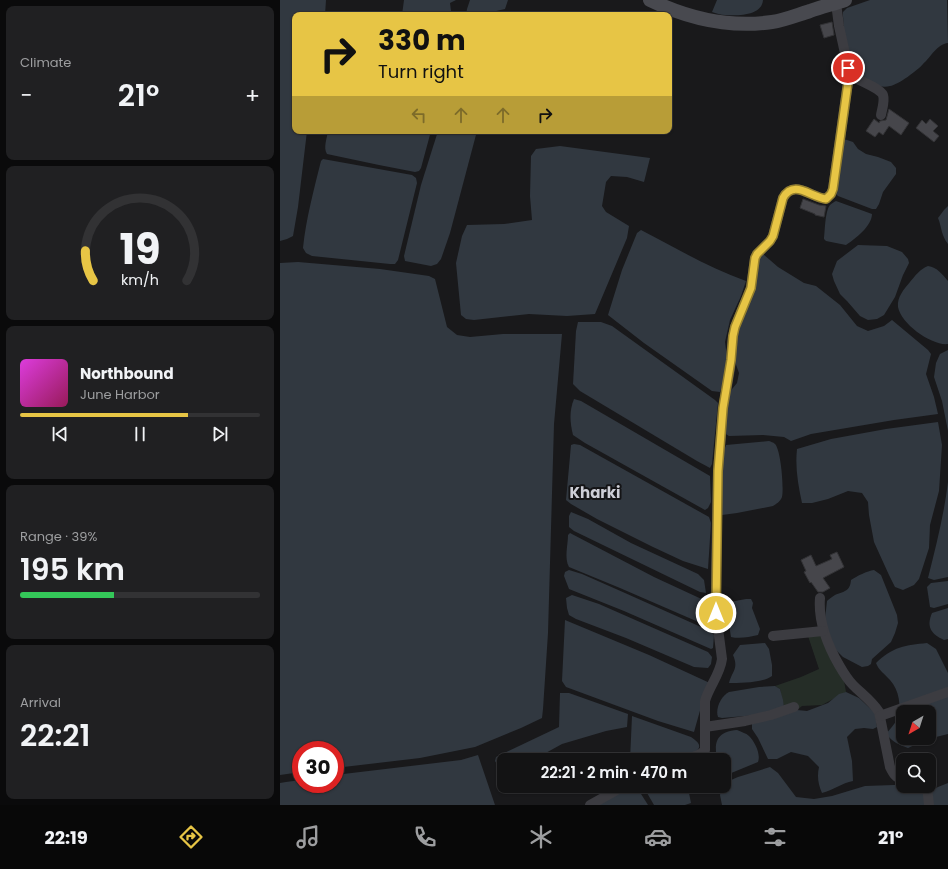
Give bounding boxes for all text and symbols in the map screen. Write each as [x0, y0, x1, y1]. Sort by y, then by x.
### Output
text: 330 m [378, 21, 466, 60]
icon: right [312, 28, 364, 80]
pin [831, 51, 865, 85]
text: Climate [20, 53, 71, 72]
icon: arrive [837, 57, 859, 79]
text: Turn right [378, 59, 464, 84]
text: 21° [118, 74, 159, 117]
text: − [20, 80, 32, 111]
text: + [245, 80, 260, 111]
icon: left [408, 104, 430, 126]
icon: ahead [450, 104, 472, 126]
icon: ahead [492, 104, 514, 126]
icon: right [534, 104, 556, 126]
text: 19 [119, 219, 161, 278]
text: km/h [121, 269, 159, 289]
text: Northbound [80, 363, 174, 384]
text: June Harbor [80, 385, 160, 404]
icon: previous [49, 423, 71, 445]
icon: pause [129, 423, 151, 445]
icon: next [209, 423, 231, 445]
district label: Kharki [570, 482, 620, 503]
text: Range · 39% [20, 527, 97, 546]
text: 195 km [20, 548, 125, 591]
position arrow [695, 592, 737, 634]
text: Arrival [20, 693, 61, 712]
north arrow [896, 705, 936, 745]
map controls [896, 705, 936, 793]
text: 22:21 [20, 714, 90, 757]
speed limit sign: 30 [292, 741, 344, 793]
button: search [896, 753, 936, 793]
text: 22:21 · 2 min · 470 m [541, 762, 687, 783]
icon: directions [177, 823, 205, 851]
icon: music [294, 823, 322, 851]
icon: phone [411, 823, 439, 851]
icon: climate [527, 823, 555, 851]
icon: car [644, 823, 672, 851]
icon: filters [761, 823, 789, 851]
text: 22:19 [44, 825, 88, 850]
text: 21° [878, 825, 903, 850]

